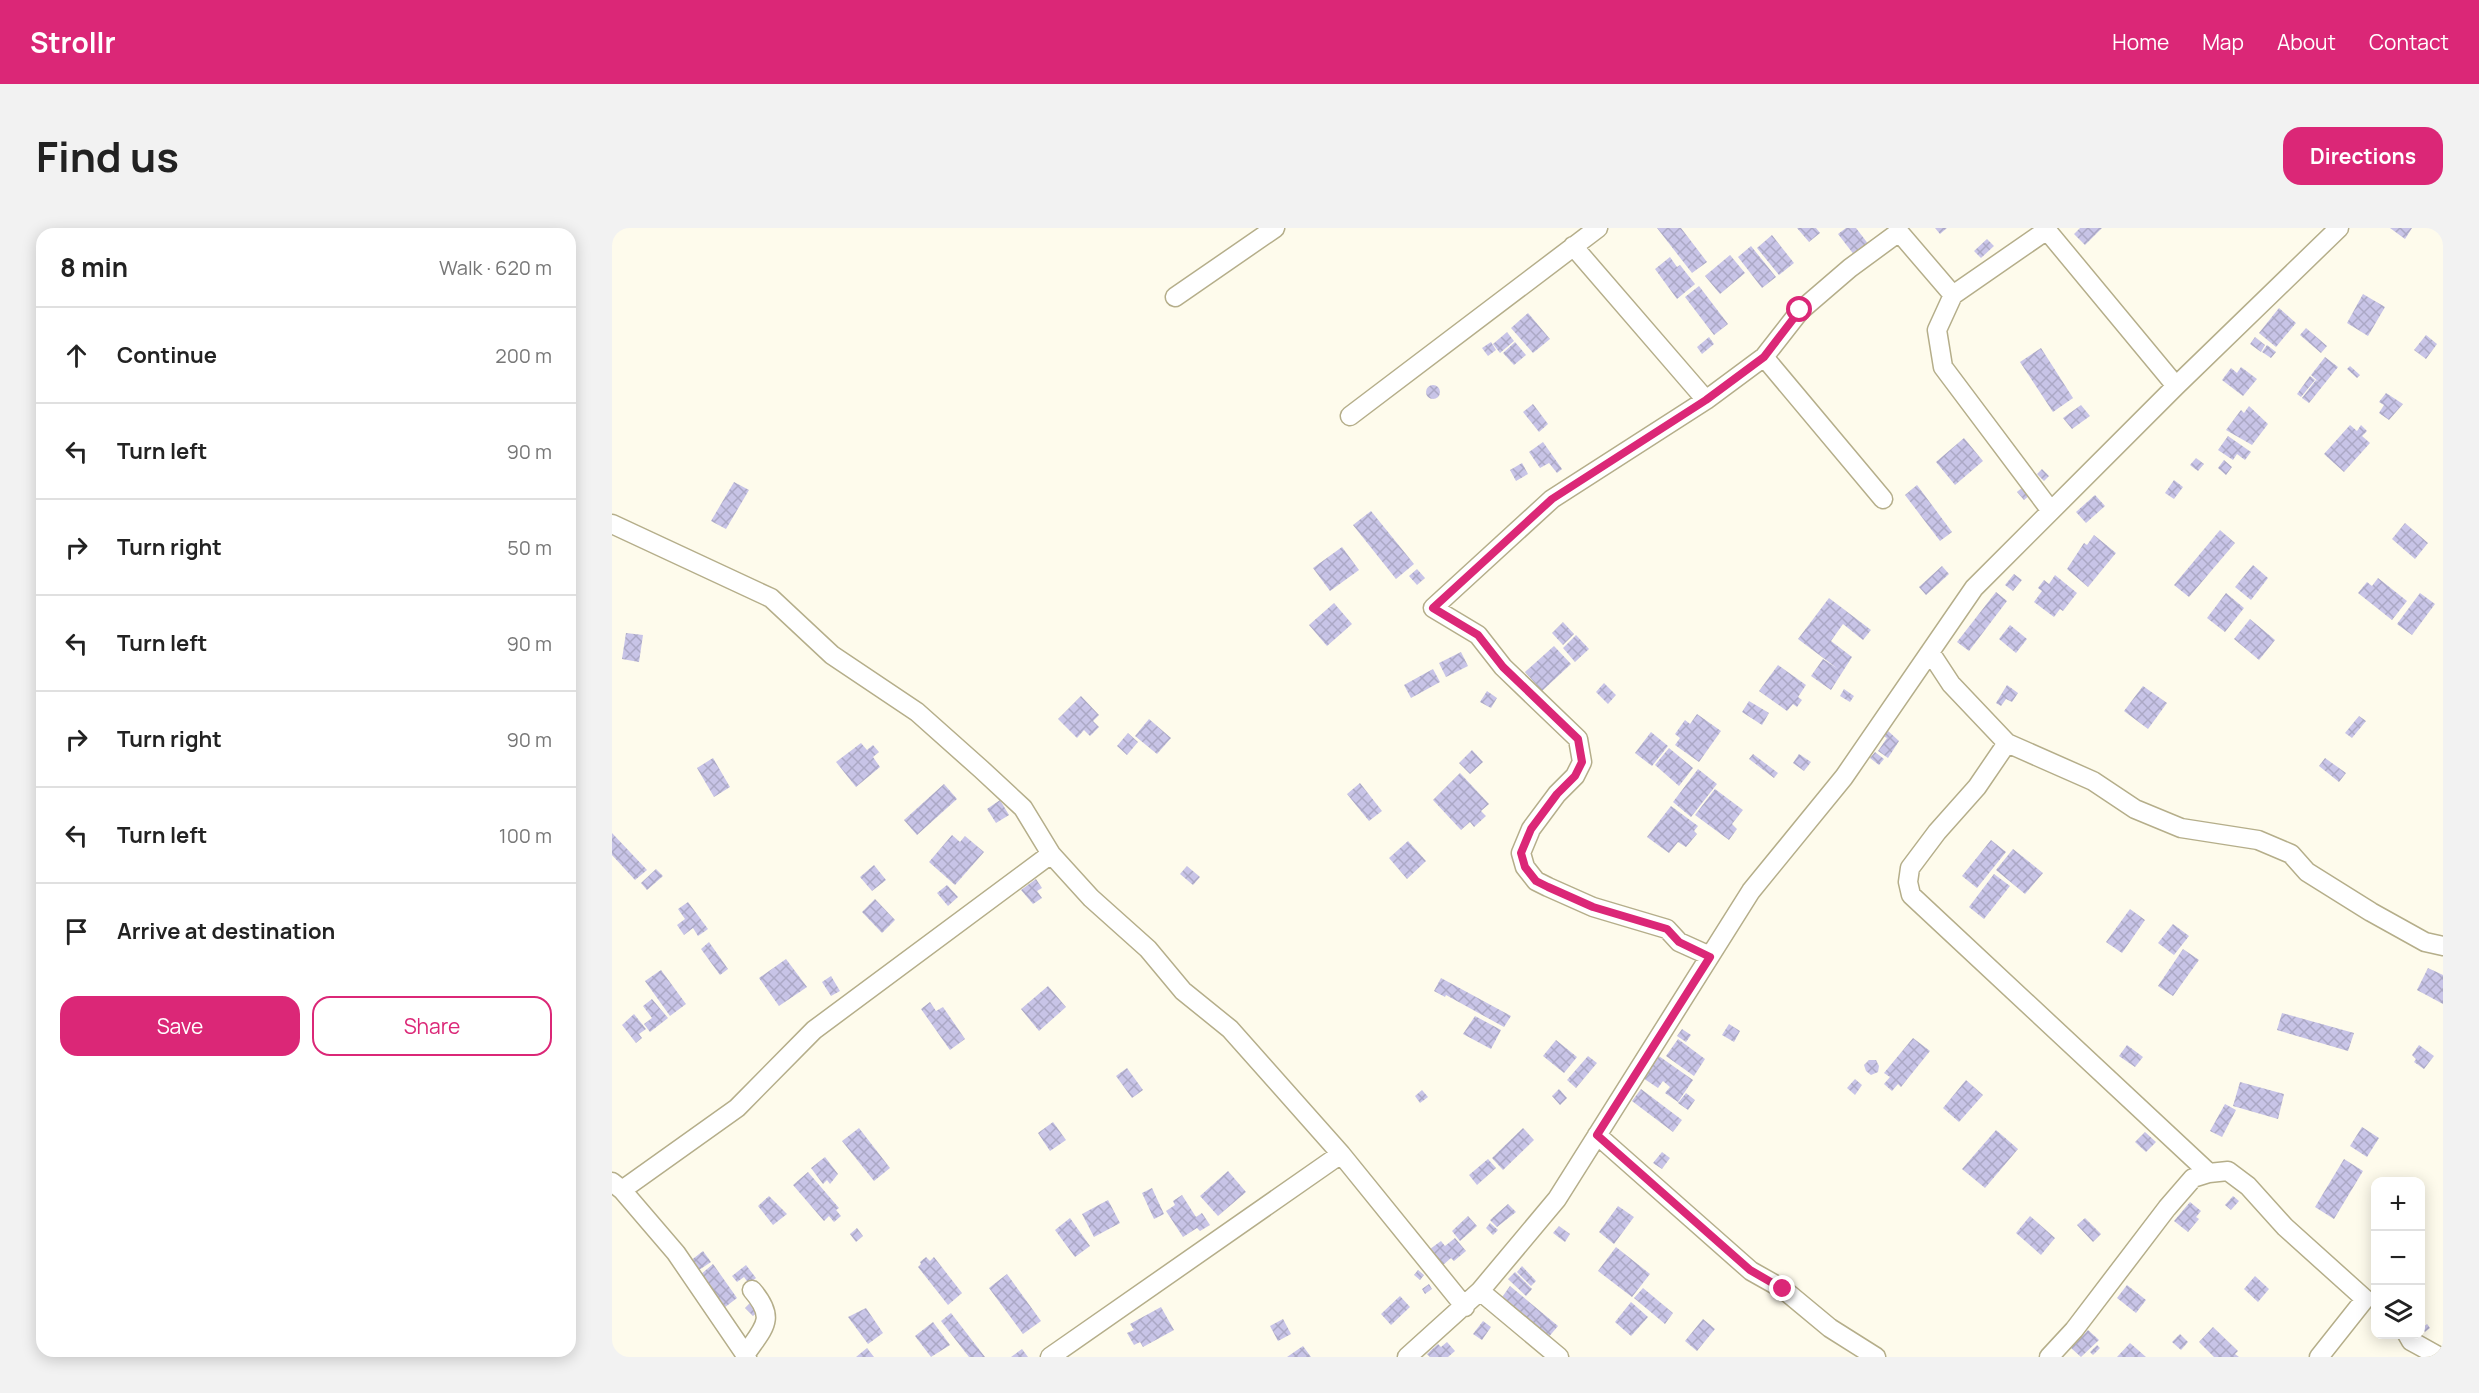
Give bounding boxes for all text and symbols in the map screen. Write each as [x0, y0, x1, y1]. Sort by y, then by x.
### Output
text: Strollr [30, 23, 116, 61]
text: Home [2112, 28, 2169, 56]
text: Map [2202, 28, 2244, 56]
text: About [2277, 28, 2336, 56]
text: Contact [2369, 28, 2449, 56]
text: Find us [36, 127, 179, 185]
button: Directions [2283, 127, 2443, 185]
text: 8 min [60, 249, 128, 285]
text: Walk · 620 m [439, 254, 552, 281]
route start [1786, 296, 1812, 322]
icon: ahead [60, 339, 93, 372]
text: Continue [117, 340, 217, 370]
text: 200 m [495, 342, 552, 369]
icon: left [60, 435, 93, 468]
text: Turn left [117, 436, 207, 466]
text: 90 m [506, 438, 552, 465]
icon: right [60, 531, 93, 564]
text: Turn right [117, 532, 222, 562]
text: 50 m [507, 534, 552, 561]
icon: left [60, 627, 93, 660]
text: Turn left [117, 628, 207, 658]
text: 90 m [506, 630, 552, 657]
icon: right [60, 723, 93, 756]
text: Turn right [117, 724, 222, 754]
text: 90 m [506, 726, 552, 753]
icon: left [60, 819, 93, 852]
text: Turn left [117, 820, 207, 850]
text: 100 m [499, 822, 552, 849]
icon: arrive [60, 915, 93, 948]
text: Arrive at destination [117, 916, 335, 946]
button: Save [60, 996, 300, 1056]
button: Share [312, 996, 552, 1056]
map controls [2371, 1177, 2425, 1339]
button: + [2371, 1177, 2425, 1231]
button: − [2371, 1231, 2425, 1285]
route end [1769, 1275, 1795, 1301]
button: layers [2371, 1285, 2425, 1339]

